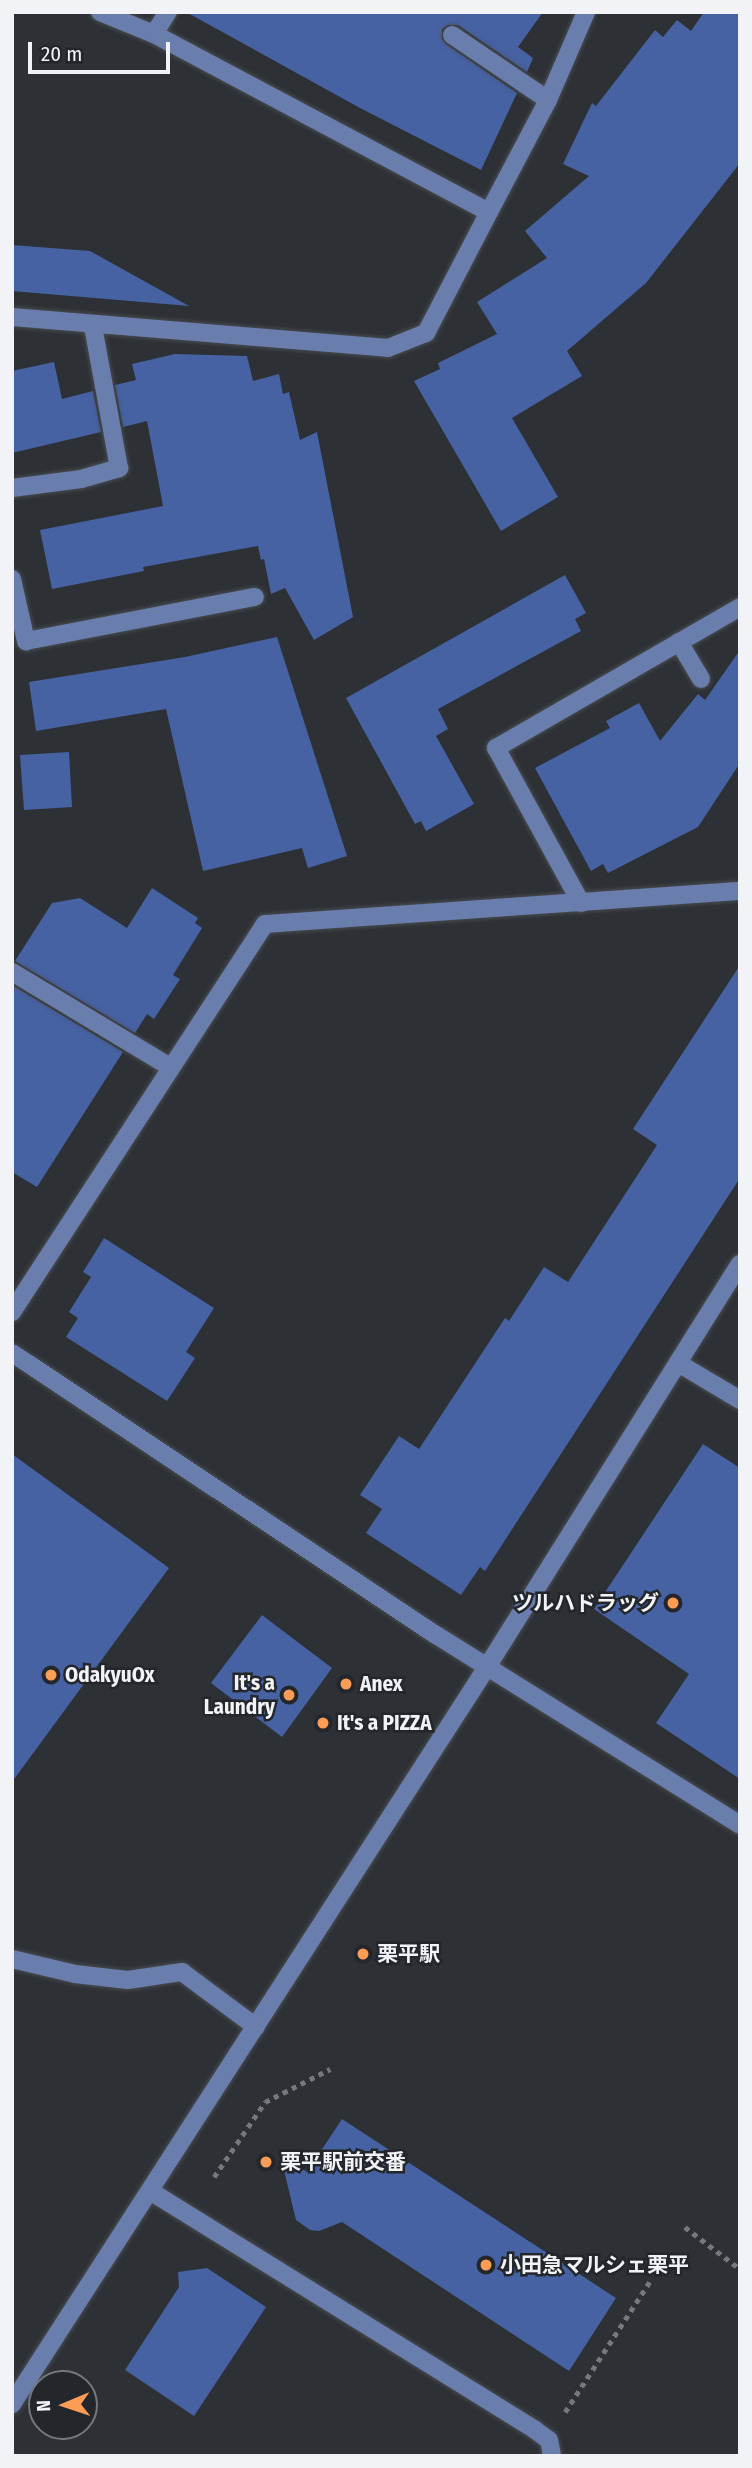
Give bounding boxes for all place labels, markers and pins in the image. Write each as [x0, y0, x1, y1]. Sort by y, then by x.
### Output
place label: ツルハドラッグ [512, 1590, 659, 1616]
marker: ツルハドラッグ [665, 1595, 681, 1611]
place label: OdakyuOx [65, 1662, 155, 1688]
marker: OdakyuOx [43, 1667, 59, 1683]
place label: It's a Laundry [204, 1670, 275, 1720]
place label: Anex [360, 1671, 403, 1697]
marker: Anex [338, 1676, 354, 1692]
marker: It's a Laundry [281, 1687, 297, 1703]
place label: It's a PIZZA [337, 1710, 432, 1736]
marker: It's a PIZZA [315, 1715, 331, 1731]
place label: 栗平駅 [377, 1941, 440, 1967]
marker: 栗平駅 [355, 1946, 371, 1962]
place label: 栗平駅前交番 [280, 2149, 406, 2175]
marker: 栗平駅前交番 [258, 2154, 274, 2170]
place label: 小田急マルシェ栗平 [500, 2252, 689, 2278]
marker: 小田急マルシェ栗平 [478, 2257, 494, 2273]

